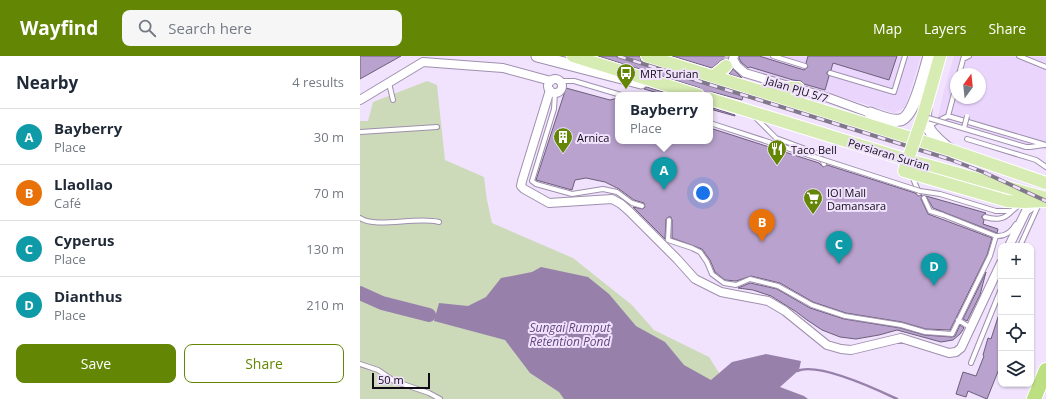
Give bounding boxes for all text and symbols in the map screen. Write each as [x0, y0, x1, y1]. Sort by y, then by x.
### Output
search box [122, 10, 402, 46]
text: Wayfind [20, 15, 98, 41]
icon: search [136, 17, 158, 39]
text: Search here [168, 18, 252, 38]
text: Map [873, 19, 902, 38]
text: Layers [924, 19, 966, 38]
text: Share [988, 19, 1026, 38]
bus stop icon: MRT Surian [615, 62, 637, 90]
place label: MRT Surian [640, 66, 699, 81]
north arrow [950, 68, 986, 104]
text: Nearby [16, 71, 78, 94]
street label: Jalan PJU 5/7 [763, 72, 830, 106]
text: 4 results [292, 73, 344, 91]
popup [615, 92, 713, 144]
text: Bayberry [630, 99, 698, 119]
text: Bayberry [54, 118, 122, 138]
text: Place [630, 119, 662, 137]
building icon: Arnica [552, 126, 574, 154]
text: A [25, 128, 33, 146]
text: 30 m [314, 128, 344, 146]
place label: Arnica [577, 130, 609, 145]
street label: Persiaran Surian [846, 134, 932, 174]
text: Place [54, 138, 86, 156]
restaurant icon: Taco Bell [766, 138, 788, 166]
place label: Taco Bell [791, 142, 837, 157]
pin: A [651, 157, 677, 190]
text: Llaollao [54, 174, 113, 194]
your location [693, 183, 713, 203]
text: B [25, 184, 33, 202]
text: 70 m [314, 184, 344, 202]
place label: IOI Mall Damansara [827, 185, 886, 213]
supermarket icon: IOI Mall Damansara [802, 187, 824, 215]
text: Café [54, 194, 81, 212]
pin: B [749, 209, 775, 242]
text: Cyperus [54, 230, 115, 250]
pin: C [826, 231, 852, 264]
text: C [25, 240, 33, 258]
text: 130 m [306, 240, 344, 258]
map controls [998, 243, 1034, 387]
button: + [998, 243, 1034, 279]
text: Place [54, 250, 86, 268]
pin: D [921, 253, 947, 286]
button: − [998, 279, 1034, 315]
text: Dianthus [54, 286, 122, 306]
text: D [24, 296, 34, 314]
text: 210 m [306, 296, 344, 314]
text: Place [54, 306, 86, 324]
button: locate [998, 315, 1034, 351]
water label: Sungai Rumput Retention Pond [529, 319, 612, 350]
button: Save [16, 344, 176, 383]
button: Share [184, 344, 344, 383]
button: layers [998, 351, 1034, 387]
scale bar [372, 371, 430, 390]
text: 50 m [378, 372, 404, 387]

